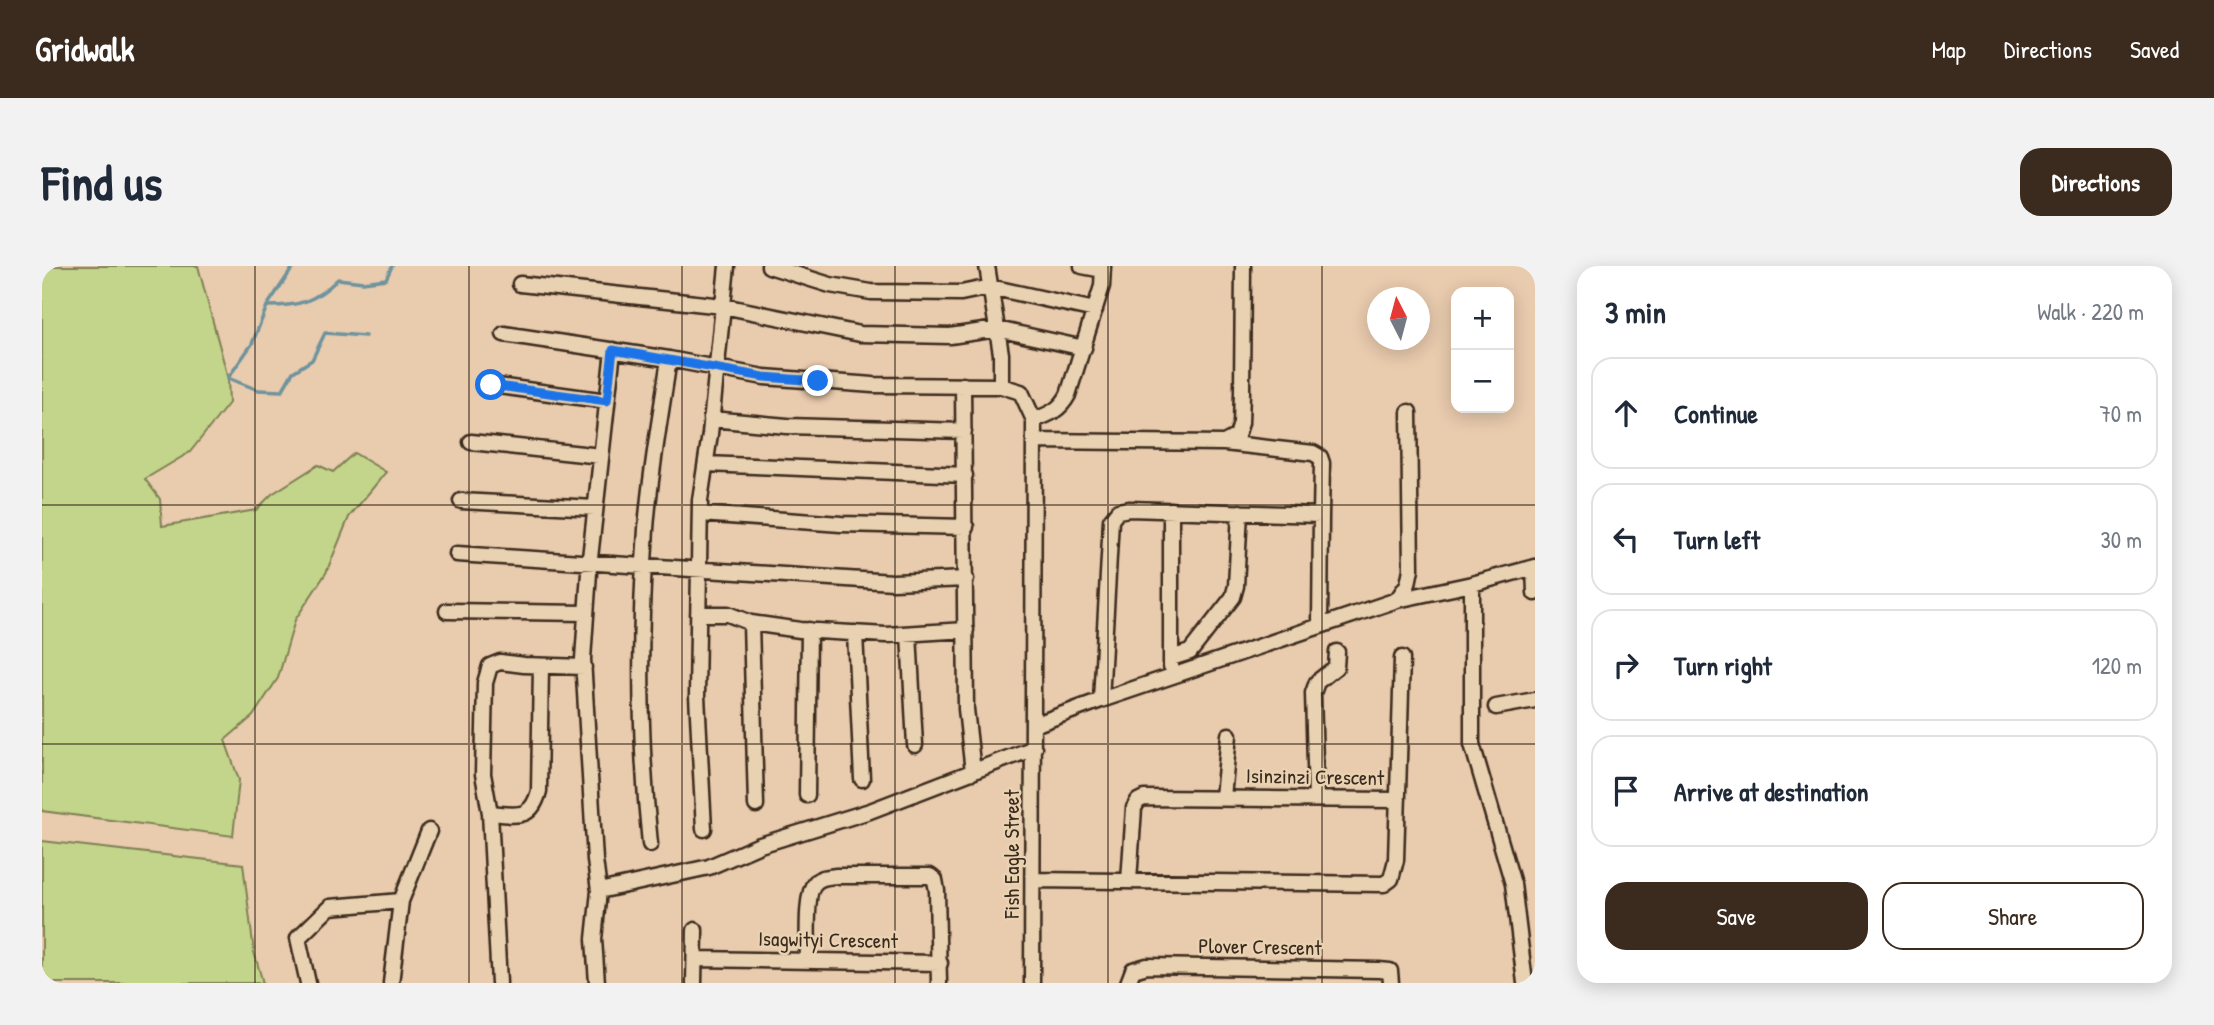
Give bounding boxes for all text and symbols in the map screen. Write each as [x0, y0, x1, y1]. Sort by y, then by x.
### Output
text: Gridwalk [35, 27, 135, 71]
text: Map [1932, 33, 1966, 65]
text: Directions [2004, 33, 2092, 65]
text: Saved [2130, 33, 2179, 65]
button: Directions [2020, 148, 2172, 216]
text: Find us [42, 149, 162, 215]
north arrow [1367, 287, 1430, 350]
map controls [1451, 287, 1514, 413]
button: + [1451, 287, 1514, 350]
text: 3 min [1605, 292, 1666, 332]
text: Walk · 220 m [2037, 296, 2144, 327]
button: − [1451, 350, 1514, 413]
route end [802, 365, 833, 396]
route start [475, 369, 506, 400]
icon: ahead [1607, 394, 1645, 432]
text: Continue [1674, 396, 1758, 431]
text: 70 m [2099, 398, 2142, 429]
icon: left [1607, 520, 1645, 558]
text: Turn left [1674, 522, 1760, 557]
text: 30 m [2100, 524, 2142, 555]
icon: right [1607, 646, 1645, 684]
text: Turn right [1674, 648, 1772, 683]
text: 120 m [2092, 650, 2142, 681]
street label: Isinzinzi Crescent [1246, 761, 1385, 792]
icon: arrive [1607, 772, 1645, 810]
text: Arrive at destination [1674, 774, 1869, 809]
street label: Fish Eagle Street [997, 789, 1026, 919]
button: Save [1605, 882, 1868, 950]
button: Share [1882, 882, 2144, 950]
street label: Isagwityi Crescent [758, 924, 899, 955]
street label: Plover Crescent [1198, 931, 1323, 962]

